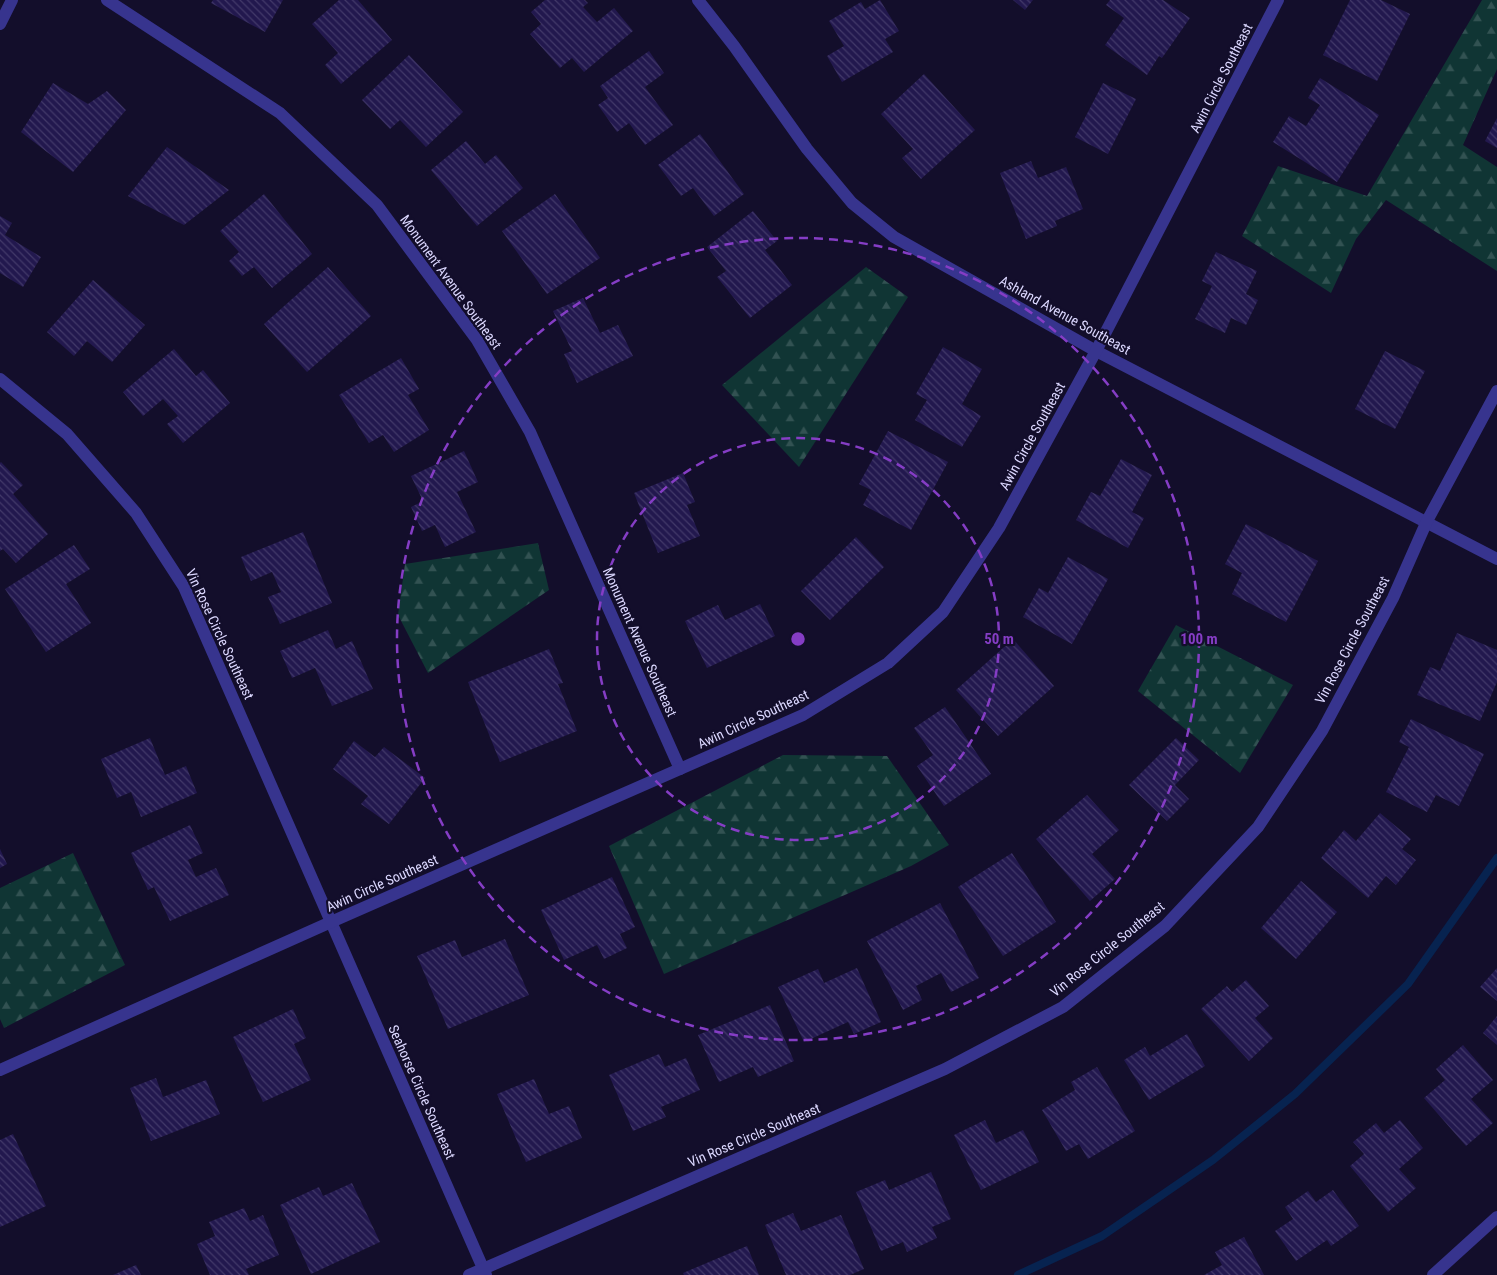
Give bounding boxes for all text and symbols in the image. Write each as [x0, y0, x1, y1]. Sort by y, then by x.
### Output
street label: Awin Circle Southeast [1186, 21, 1256, 135]
street label: Monument Avenue Southeast [397, 212, 505, 352]
street label: Ashland Avenue Southeast [997, 272, 1133, 358]
street label: Awin Circle Southeast [996, 379, 1068, 493]
street label: Monument Avenue Southeast [600, 565, 680, 719]
street label: Vin Rose Circle Southeast [183, 566, 257, 702]
street label: Vin Rose Circle Southeast [1312, 573, 1392, 707]
centre of rings [789, 630, 807, 648]
text: 50 m [984, 630, 1014, 648]
text: 100 m [1180, 630, 1218, 648]
street label: Awin Circle Southeast [695, 686, 811, 752]
street label: Awin Circle Southeast [324, 851, 440, 915]
street label: Vin Rose Circle Southeast [1047, 898, 1167, 1000]
street label: Seahorse Circle Southeast [385, 1022, 459, 1162]
street label: Vin Rose Circle Southeast [685, 1100, 823, 1170]

